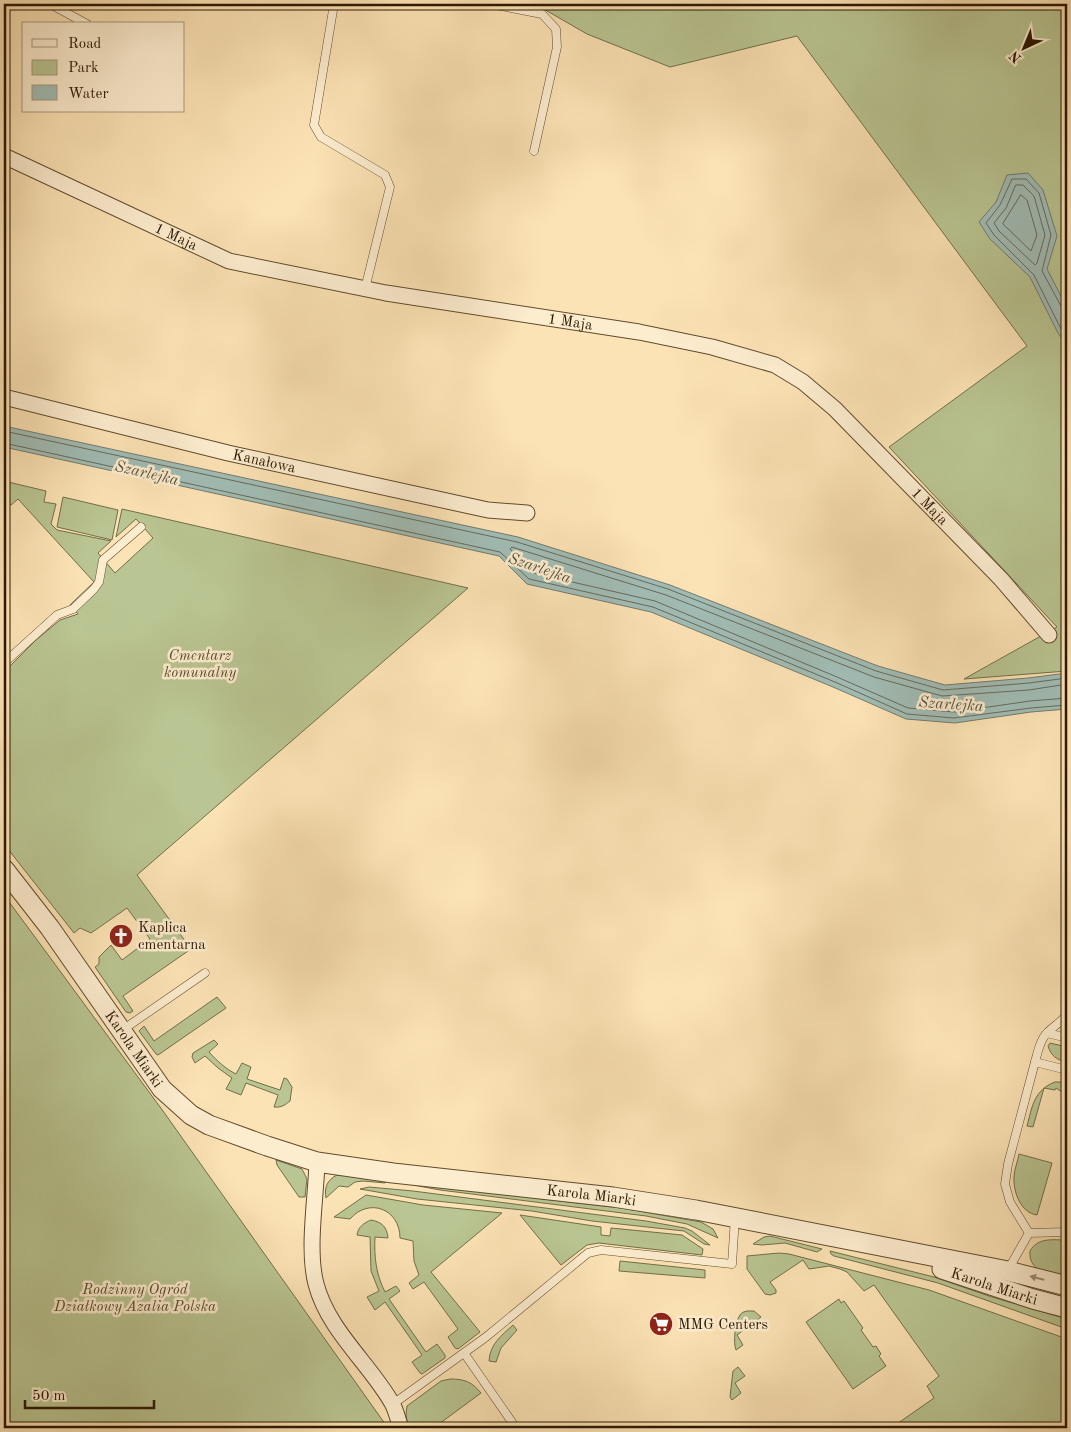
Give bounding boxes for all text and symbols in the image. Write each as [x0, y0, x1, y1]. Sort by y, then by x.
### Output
legend [22, 22, 185, 112]
north arrow [998, 22, 1048, 72]
text: Road [68, 37, 102, 52]
text: N [1007, 48, 1024, 65]
text: Park [68, 61, 99, 76]
text: Water [68, 87, 109, 102]
street label: 1 Maja [152, 221, 200, 254]
street label: 1 Maja [547, 312, 594, 334]
street label: Kanałowa [231, 448, 297, 477]
water label: Szarlejka [113, 459, 181, 489]
street label: 1 Maja [908, 486, 950, 529]
water label: Szarlejka [506, 551, 573, 587]
park label: Cmentarz komunalny [164, 649, 236, 681]
water label: Szarlejka [918, 695, 984, 715]
place label: Kaplica cmentarna [138, 921, 206, 953]
church icon: Kaplica cmentarna [108, 923, 134, 949]
street label: Karola Miarki [101, 1008, 165, 1091]
street label: Karola Miarki [546, 1184, 637, 1210]
street label: Karola Miarki [949, 1266, 1039, 1309]
one-way arrow [1030, 1274, 1045, 1282]
park label: Rodzinny Ogród Działkowy Azalia Polska [53, 1283, 216, 1315]
supermarket icon: MMG Centers [648, 1311, 674, 1337]
place label: MMG Centers [678, 1318, 768, 1333]
scale bar [25, 1377, 154, 1409]
text: 50 m [32, 1389, 66, 1404]

